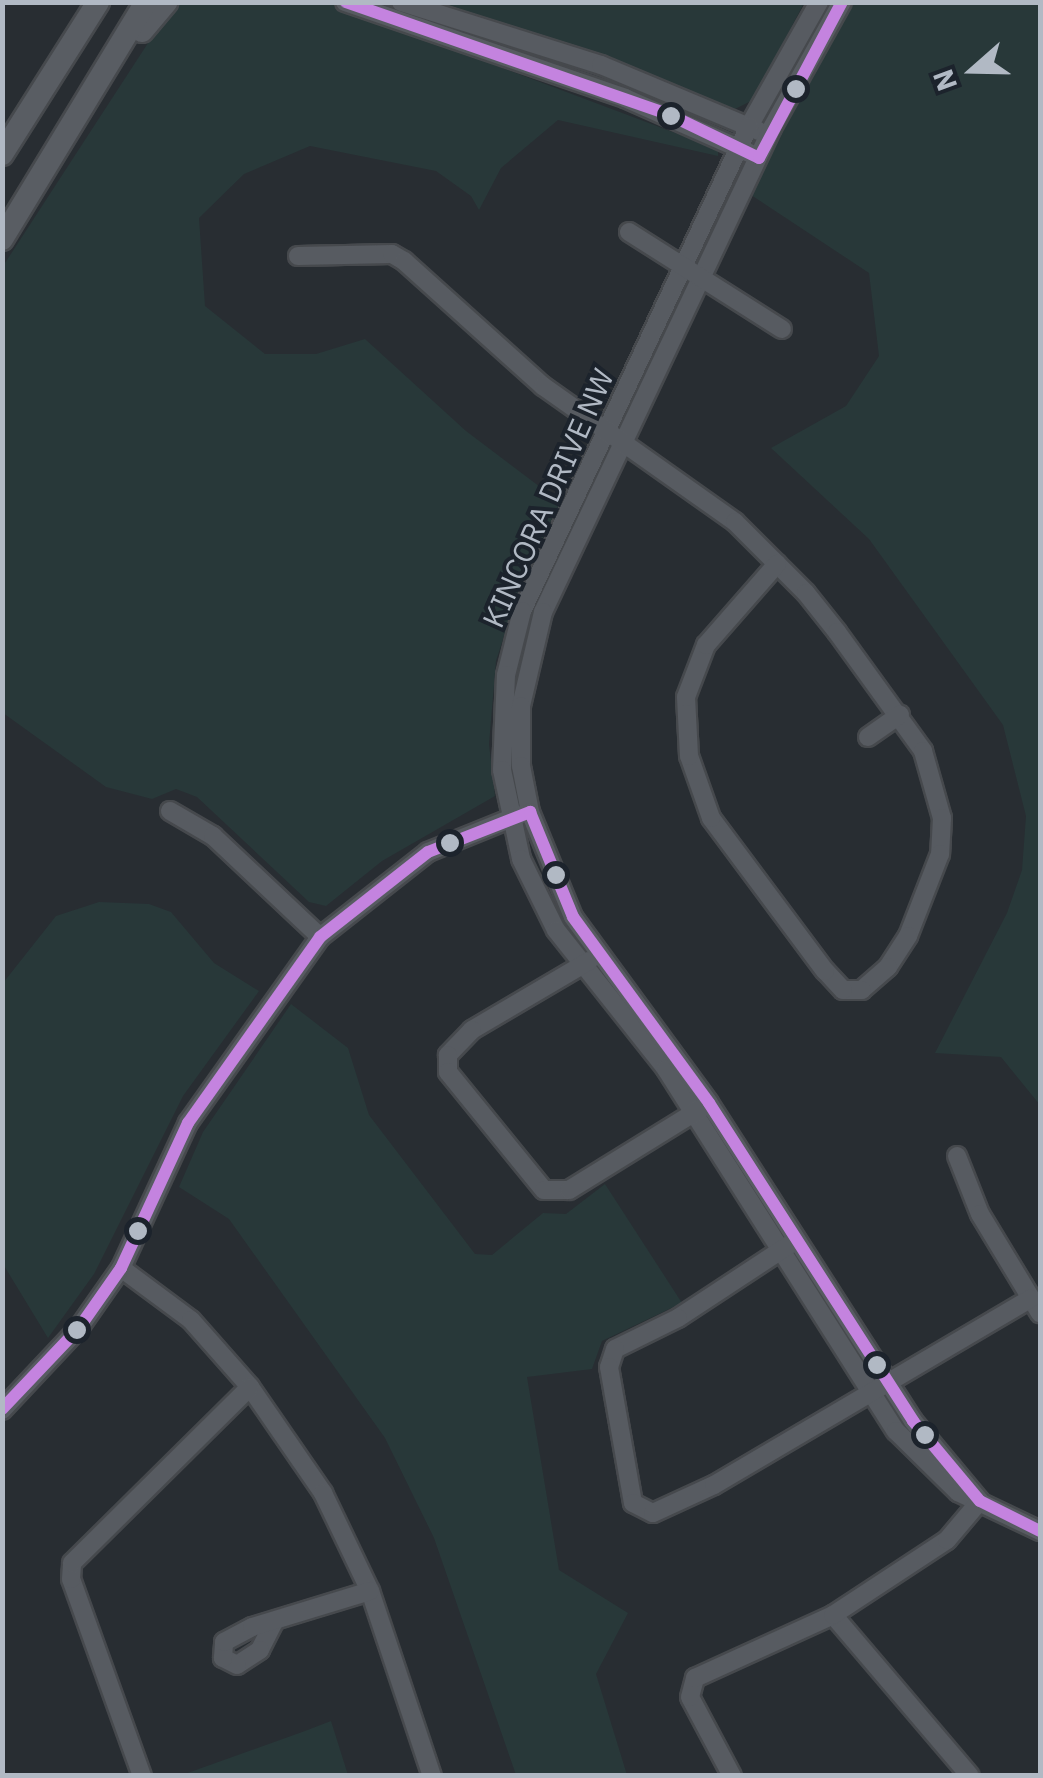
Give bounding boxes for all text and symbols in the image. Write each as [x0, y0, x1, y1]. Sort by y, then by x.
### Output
north arrow [923, 20, 1023, 120]
text: N [923, 65, 965, 96]
unlabelled marker [786, 79, 806, 99]
unlabelled marker [661, 106, 681, 126]
street label: KINCORA DRIVE NW [475, 363, 621, 633]
unlabelled marker [440, 833, 460, 853]
unlabelled marker [546, 865, 566, 885]
unlabelled marker [128, 1221, 148, 1241]
unlabelled marker [67, 1320, 87, 1340]
unlabelled marker [867, 1355, 887, 1375]
unlabelled marker [915, 1425, 935, 1445]

